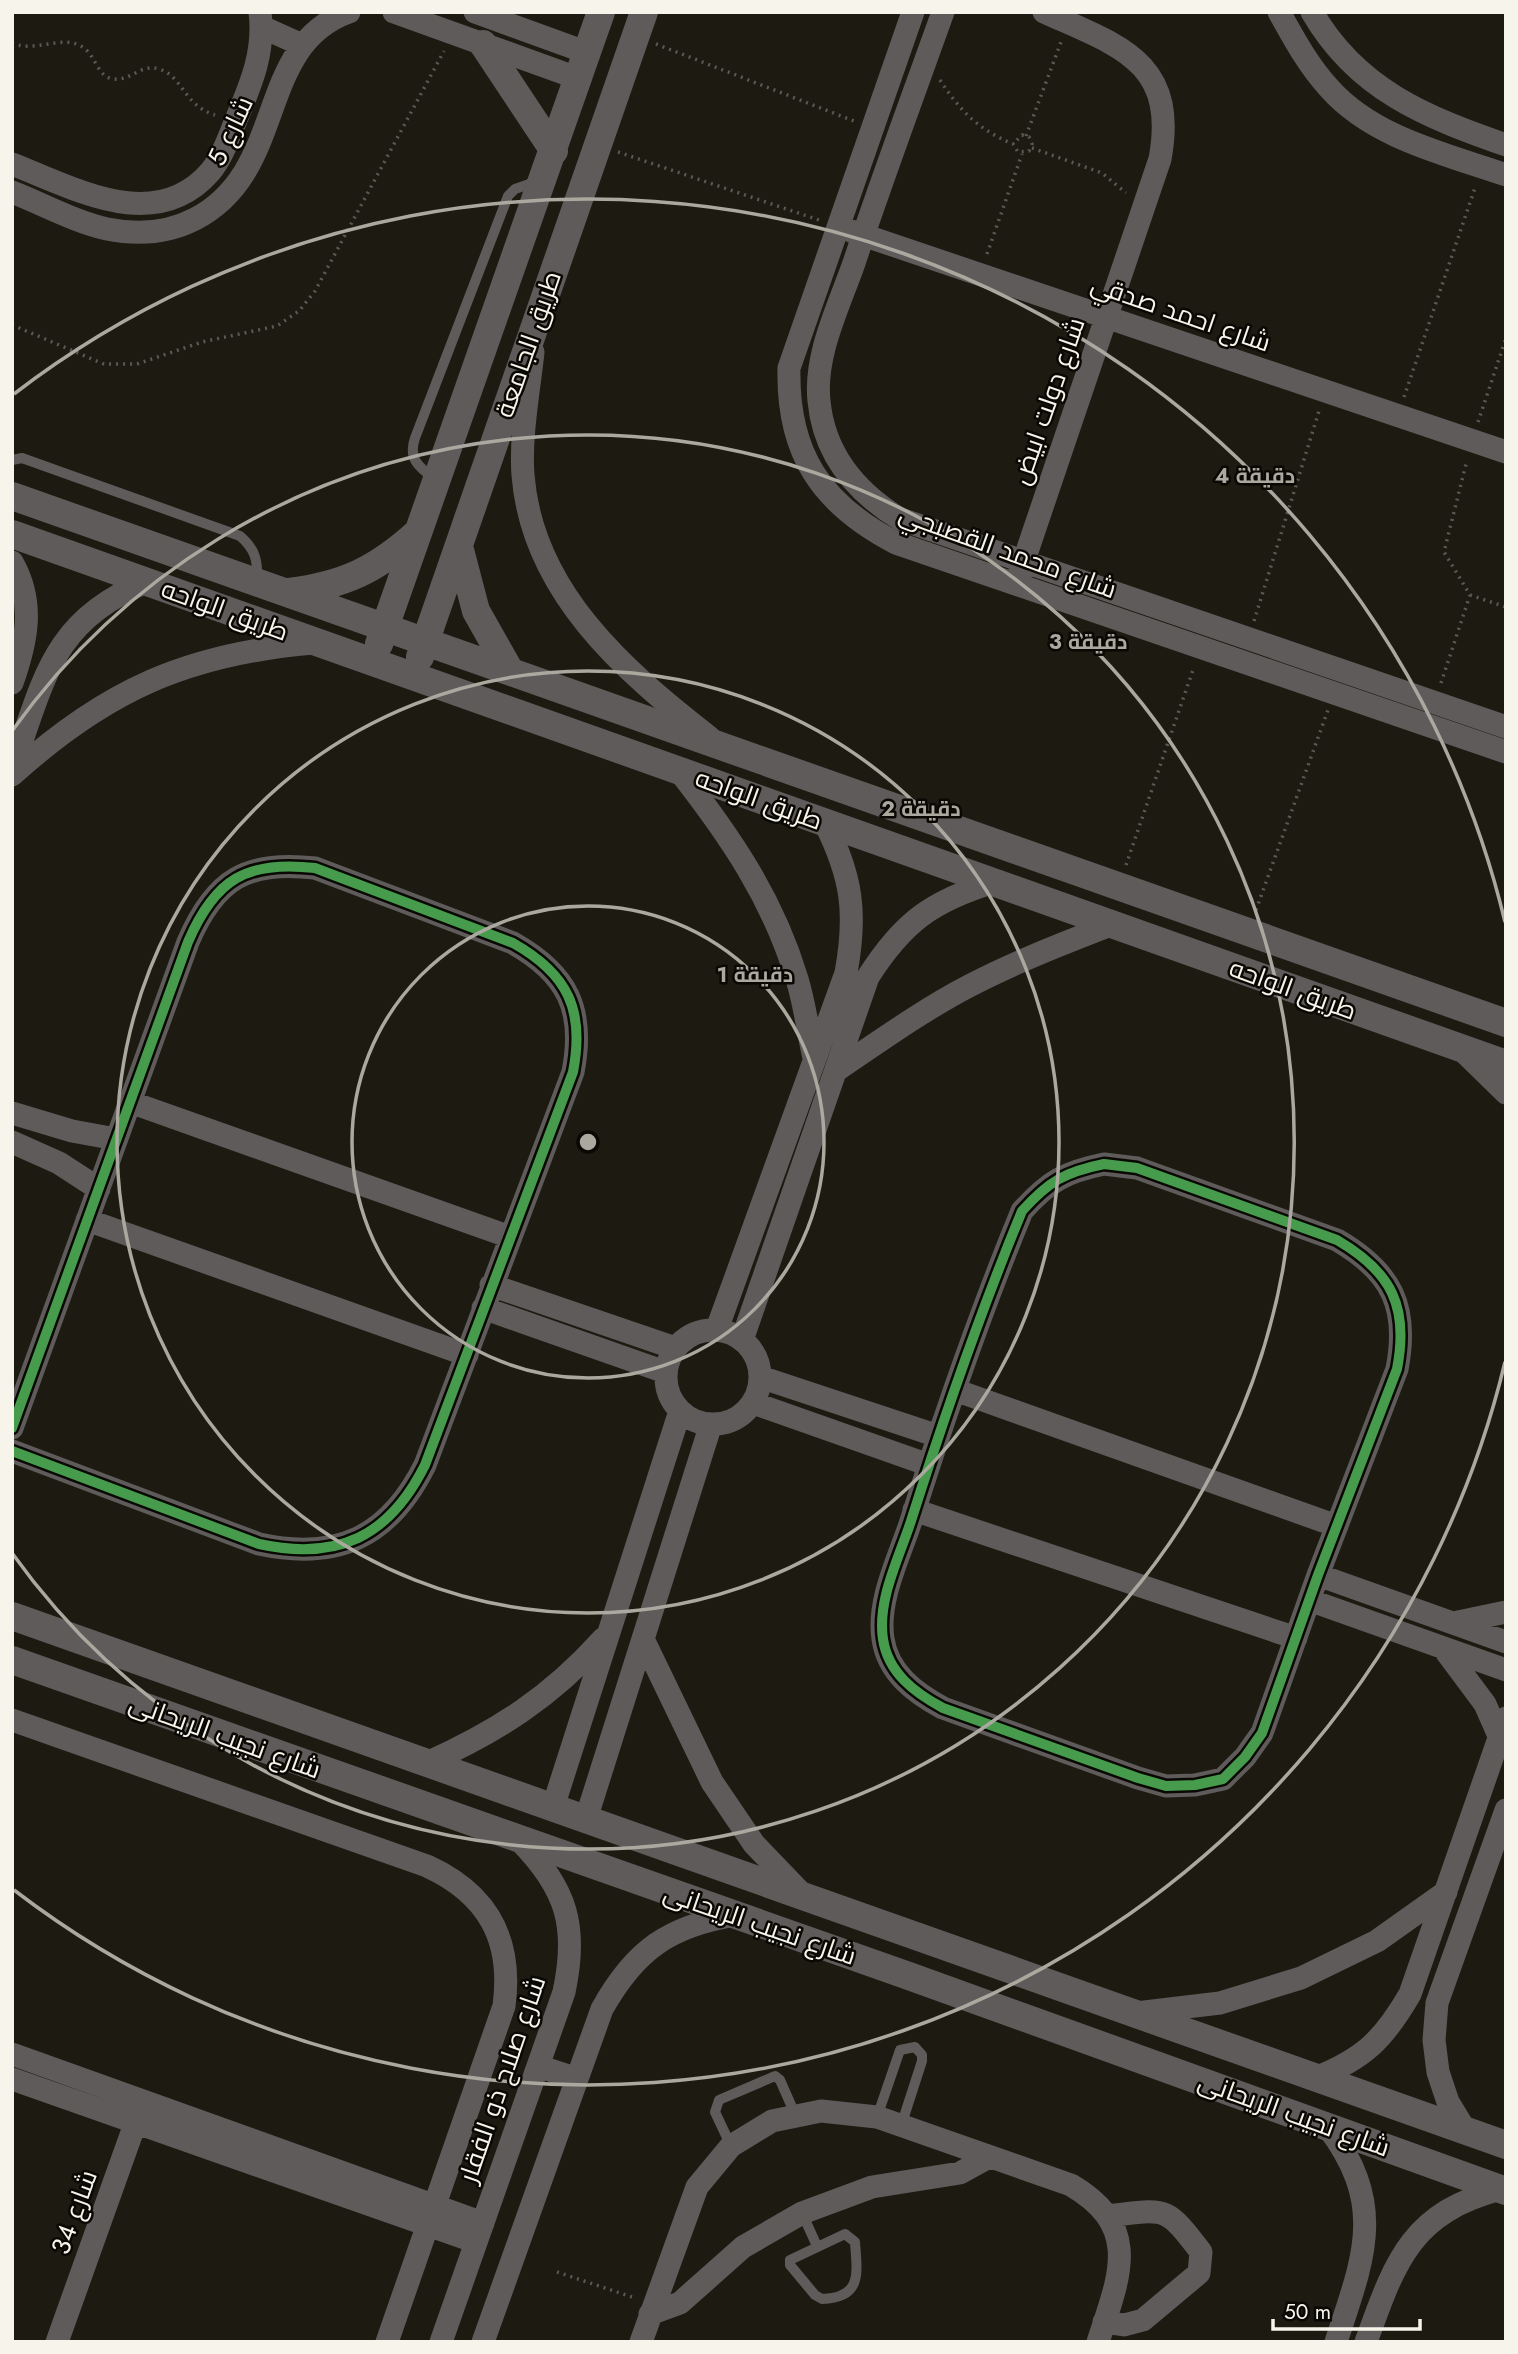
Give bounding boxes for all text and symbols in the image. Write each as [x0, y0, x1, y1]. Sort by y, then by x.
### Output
street label: شارع 5 [197, 90, 263, 172]
street label: شارع احمد صدقي [1085, 264, 1276, 363]
street label: طريق الجامعة [485, 265, 571, 423]
street label: شارع دولت ابيض [1002, 312, 1094, 490]
text: 4 دقيقة [1215, 461, 1295, 491]
street label: شارع محمد القصبجي [893, 494, 1122, 610]
street label: طريق الواحه [156, 569, 294, 651]
text: 3 دقيقة [1049, 627, 1127, 657]
street label: طريق الواحه [690, 758, 828, 840]
text: 2 دقيقة [881, 794, 961, 824]
street label: طريق الواحه [1224, 948, 1362, 1030]
text: 1 دقيقة [717, 960, 793, 990]
centre of rings [576, 1130, 600, 1154]
street label: شارع نجيب الريحانى [124, 1684, 326, 1788]
street label: شارع نجيب الريحانى [658, 1873, 862, 1975]
street label: شارع صلاح ذو الفقار [448, 1971, 555, 2189]
street label: شارع نجيب الريحانى [1193, 2062, 1395, 2166]
street label: شارع 34 [41, 2164, 107, 2260]
scale bar [1273, 2288, 1420, 2332]
text: 50 m [1284, 2297, 1331, 2327]

